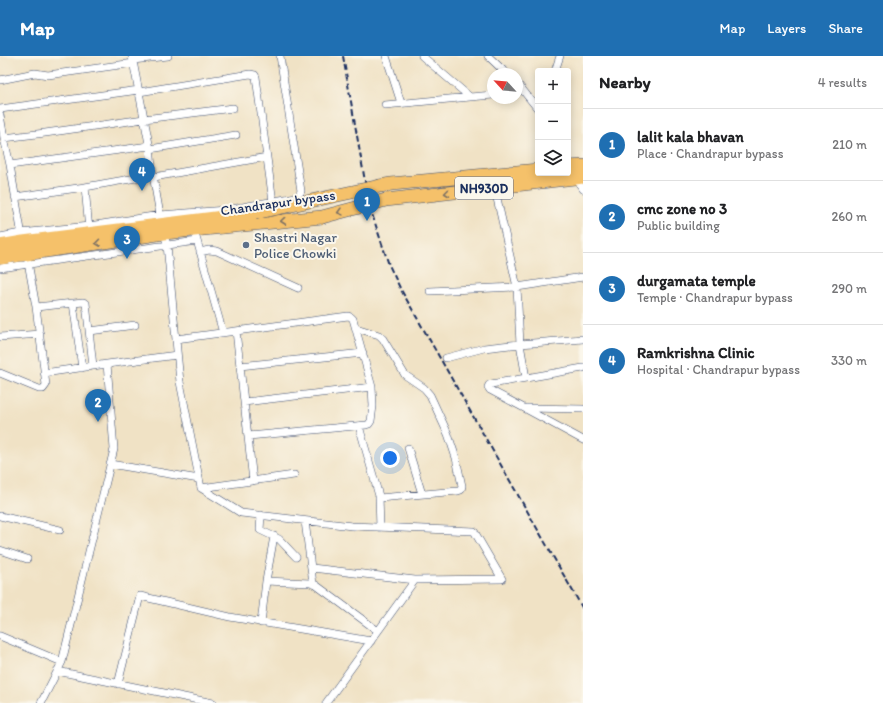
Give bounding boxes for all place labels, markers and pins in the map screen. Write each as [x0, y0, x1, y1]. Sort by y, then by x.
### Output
pin: 4 [129, 158, 155, 191]
pin: 1 [354, 188, 380, 221]
pin: 3 [114, 226, 140, 259]
place label: Shastri Nagar Police Chowki [254, 229, 338, 262]
marker: Shastri Nagar Police Chowki [241, 240, 251, 250]
pin: 2 [85, 389, 111, 422]

